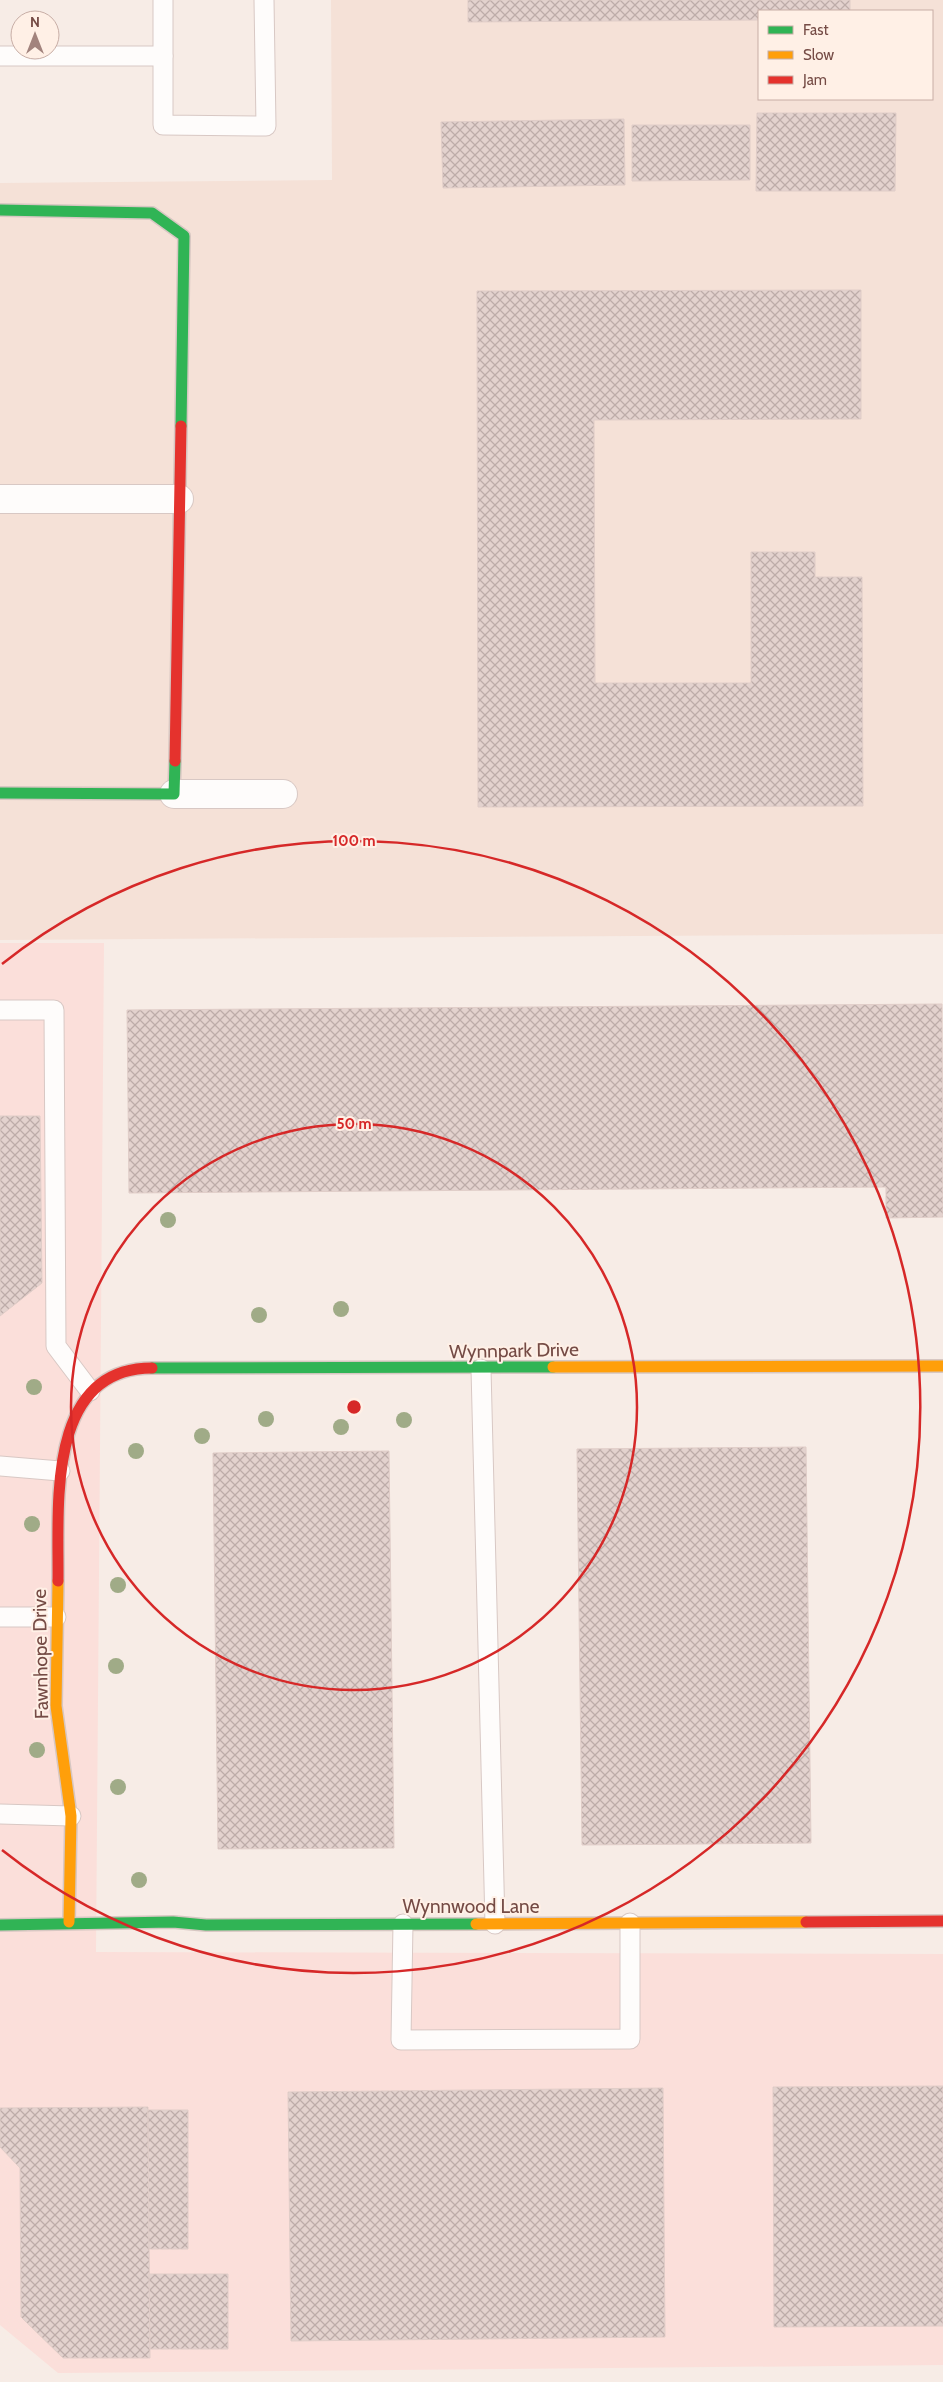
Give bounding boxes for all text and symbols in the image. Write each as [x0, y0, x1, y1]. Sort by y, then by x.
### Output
north arrow [10, 10, 60, 60]
legend [758, 10, 933, 100]
text: N [30, 13, 40, 31]
text: Fast [803, 21, 828, 39]
text: Slow [803, 46, 834, 64]
text: Jam [802, 71, 827, 89]
text: 100 m [332, 832, 376, 850]
text: 50 m [336, 1115, 372, 1133]
street label: Wynnpark Drive [449, 1338, 579, 1363]
centre of rings [345, 1398, 363, 1416]
street label: Fawnhope Drive [28, 1588, 53, 1719]
street label: Wynnwood Lane [403, 1895, 540, 1918]

